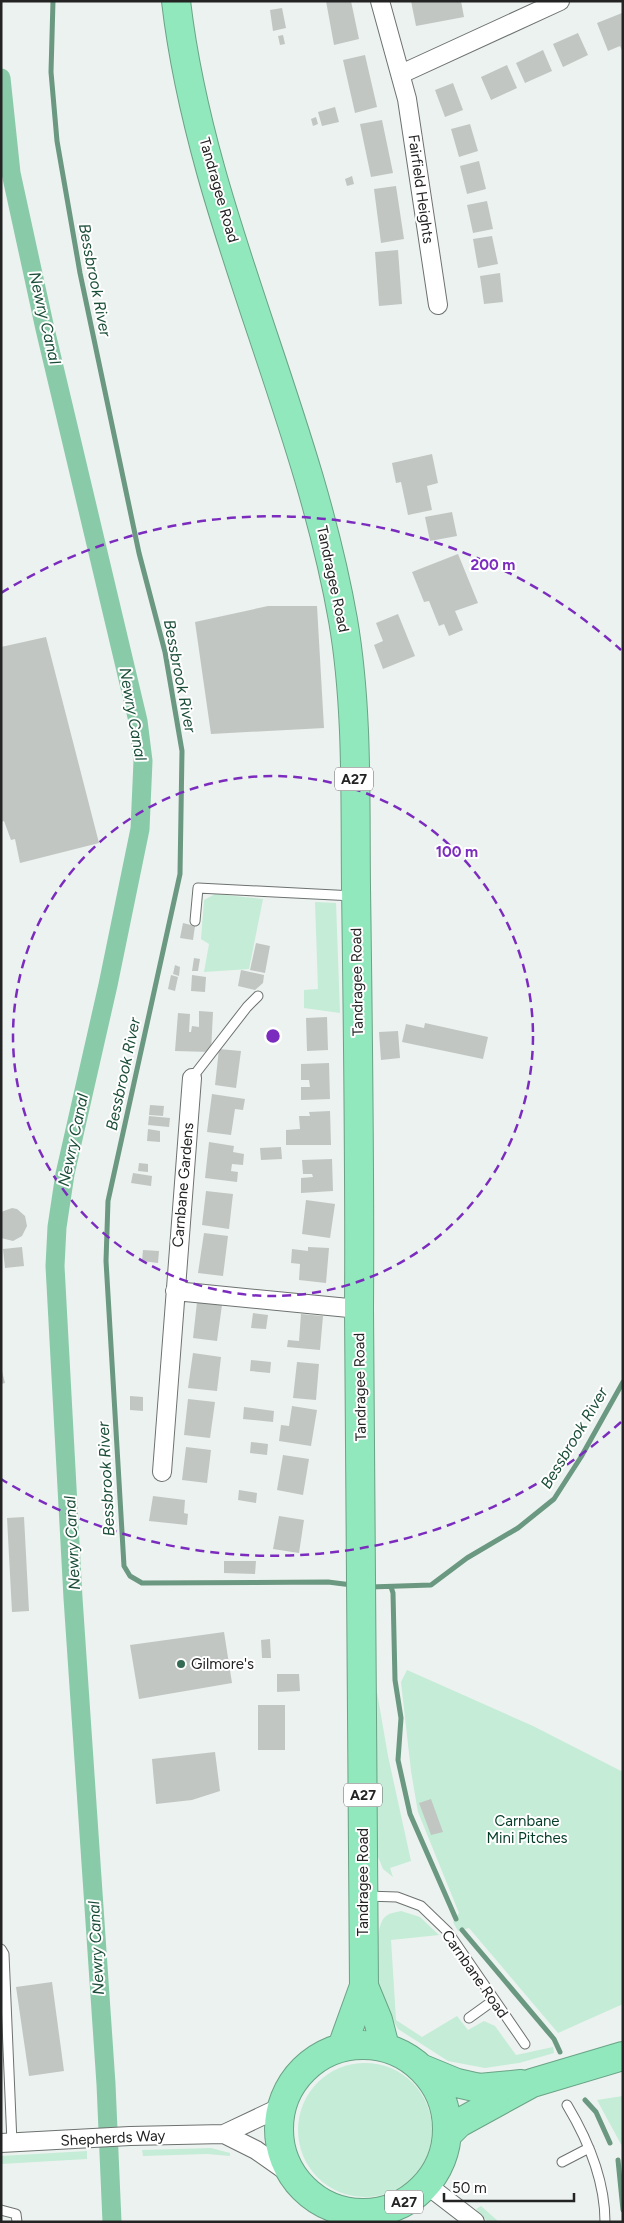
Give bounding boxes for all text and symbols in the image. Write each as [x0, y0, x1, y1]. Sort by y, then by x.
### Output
street label: Fairfield Heights [404, 133, 438, 245]
street label: Tandragee Road [195, 135, 243, 245]
water label: Bessbrook River [75, 222, 115, 339]
water label: Newry Canal [25, 270, 65, 367]
street label: Tandragee Road [313, 524, 353, 634]
text: 200 m [471, 556, 515, 574]
water label: Bessbrook River [160, 618, 200, 735]
water label: Newry Canal [115, 666, 151, 763]
road number: A27 [335, 768, 373, 791]
text: 100 m [436, 843, 478, 861]
street label: Tandragee Road [347, 928, 367, 1036]
water label: Bessbrook River [102, 1015, 144, 1132]
centre of rings [264, 1027, 282, 1045]
water label: Newry Canal [54, 1091, 92, 1188]
street label: Carnbane Gardens [169, 1122, 197, 1248]
street label: Tandragee Road [350, 1333, 370, 1441]
water label: Bessbrook River [536, 1383, 612, 1492]
water label: Bessbrook River [93, 1421, 118, 1537]
water label: Newry Canal [60, 1495, 84, 1591]
place label: Gilmore's [191, 1655, 254, 1673]
marker: Gilmore's [175, 1658, 187, 1670]
road number: A27 [344, 1784, 382, 1806]
park label: Carnbane Mini Pitches [486, 1812, 568, 1847]
street label: Tandragee Road [354, 1828, 372, 1936]
water label: Newry Canal [84, 1900, 108, 1996]
street label: Carnbane Road [438, 1927, 512, 2021]
street label: Shepherds Way [60, 2126, 166, 2150]
scale bar [444, 2170, 574, 2202]
text: 50 m [452, 2179, 487, 2197]
road number: A27 [385, 2190, 423, 2214]

